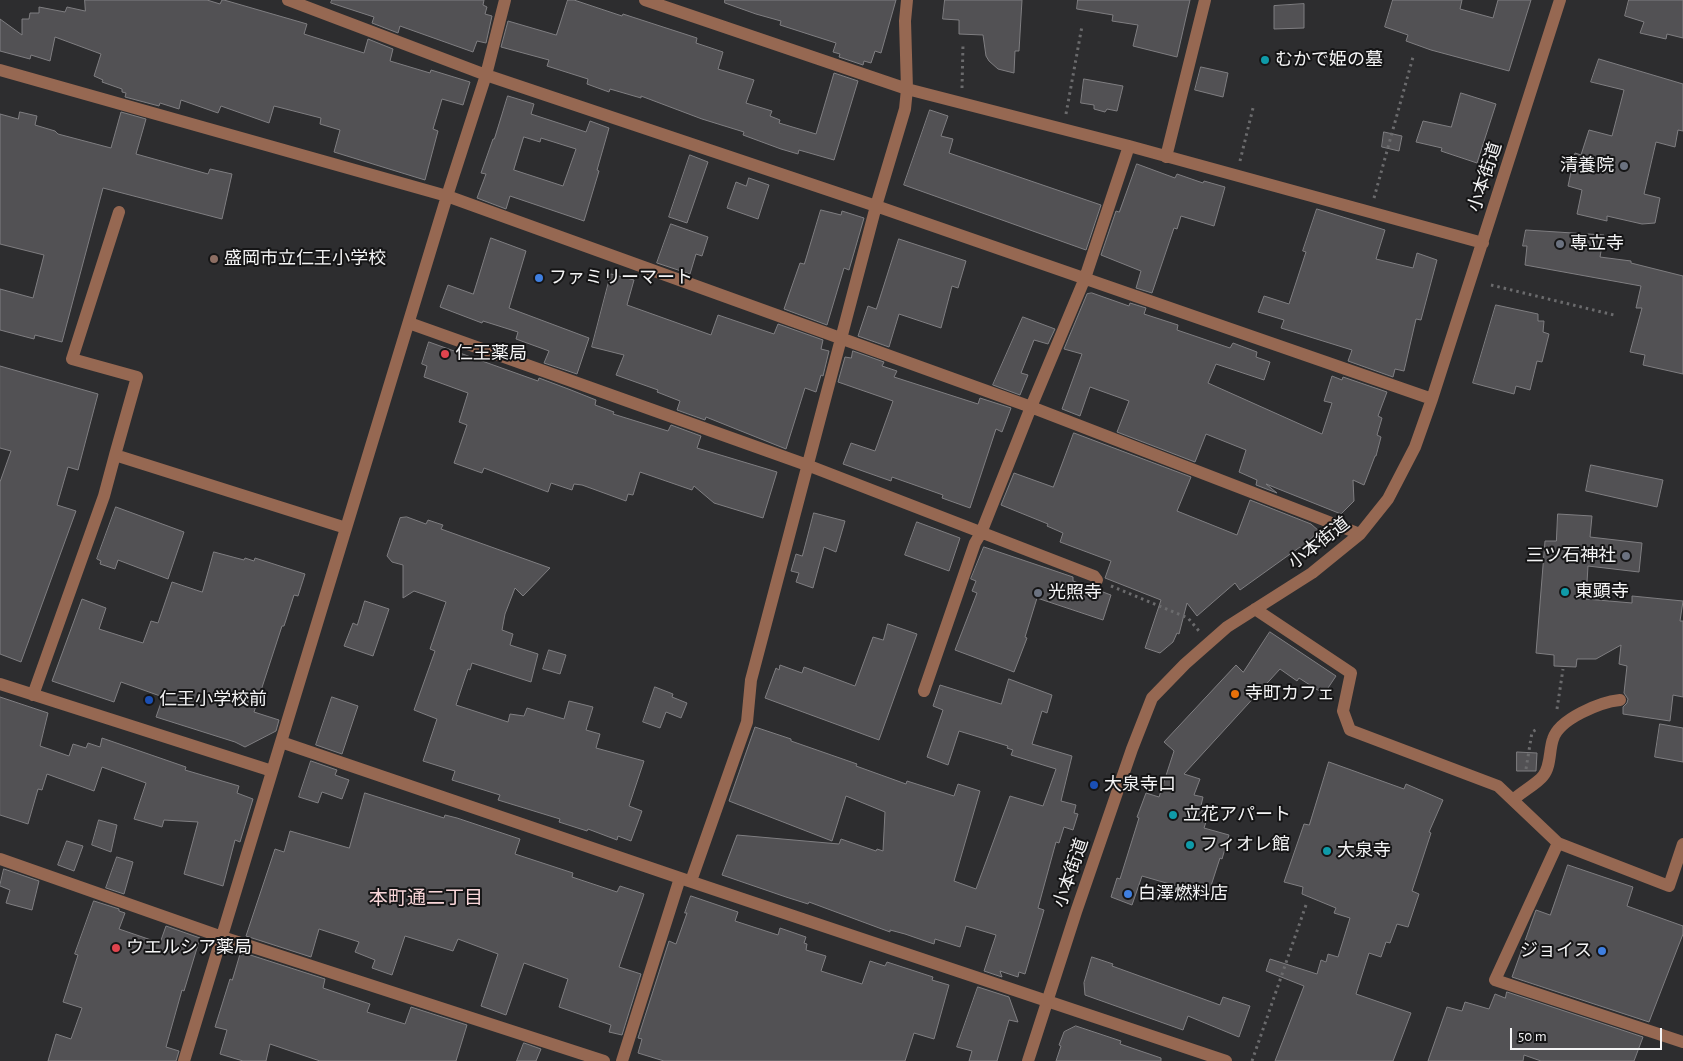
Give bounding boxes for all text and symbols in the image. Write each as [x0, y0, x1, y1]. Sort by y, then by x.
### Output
place label: むかで姫の墓 [1275, 49, 1383, 71]
marker: むかで姫の墓 [1259, 54, 1271, 66]
street label: 小本街道 [1464, 139, 1506, 215]
place label: 清養院 [1560, 155, 1614, 177]
marker: 清養院 [1618, 160, 1630, 172]
place label: 専立寺 [1570, 233, 1624, 255]
marker: 専立寺 [1554, 238, 1566, 250]
place label: 盛岡市立仁王小学校 [224, 248, 386, 270]
marker: 盛岡市立仁王小学校 [208, 253, 220, 265]
place label: ファミリーマート [549, 267, 693, 289]
marker: ファミリーマート [533, 272, 545, 284]
place label: 仁王薬局 [455, 343, 527, 365]
marker: 仁王薬局 [439, 348, 451, 360]
street label: 小本街道 [1284, 512, 1354, 574]
place label: 三ツ石神社 [1526, 545, 1616, 567]
marker: 三ツ石神社 [1620, 550, 1632, 562]
place label: 東顕寺 [1575, 581, 1629, 603]
place label: 光照寺 [1048, 582, 1102, 604]
marker: 東顕寺 [1559, 586, 1571, 598]
marker: 光照寺 [1032, 587, 1044, 599]
place label: 寺町カフェ [1245, 683, 1335, 705]
marker: 寺町カフェ [1229, 688, 1241, 700]
place label: 仁王小学校前 [159, 689, 267, 711]
marker: 仁王小学校前 [143, 694, 155, 706]
place label: 大泉寺口 [1104, 774, 1176, 796]
marker: 大泉寺口 [1088, 779, 1100, 791]
place label: 立花アパート [1183, 804, 1291, 826]
marker: 立花アパート [1167, 809, 1179, 821]
place label: フィオレ館 [1200, 834, 1290, 856]
street label: 小本街道 [1049, 835, 1093, 911]
marker: フィオレ館 [1184, 839, 1196, 851]
place label: 大泉寺 [1337, 840, 1391, 862]
marker: 大泉寺 [1321, 845, 1333, 857]
place label: 白澤燃料店 [1138, 883, 1228, 905]
district label: 本町通二丁目 [369, 887, 483, 909]
marker: 白澤燃料店 [1122, 888, 1134, 900]
place label: ウエルシア薬局 [126, 937, 252, 959]
place label: ジョイス [1520, 940, 1592, 962]
marker: ウエルシア薬局 [110, 942, 122, 954]
marker: ジョイス [1596, 945, 1608, 957]
scale bar [1513, 1018, 1666, 1050]
text: 50 m [1518, 1029, 1547, 1044]

